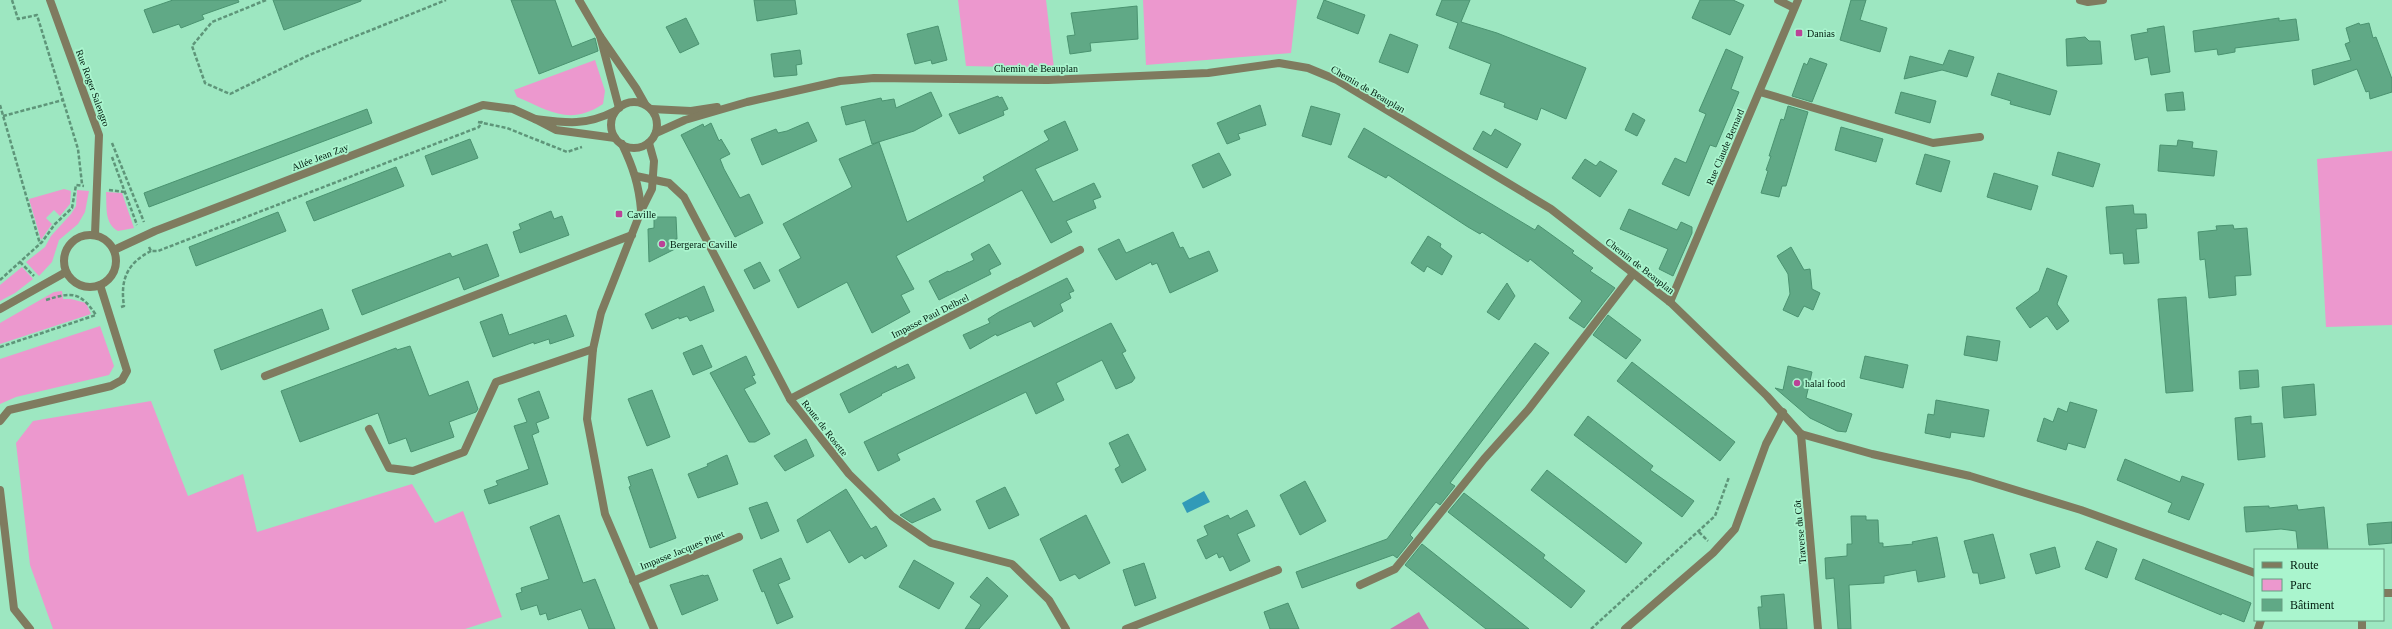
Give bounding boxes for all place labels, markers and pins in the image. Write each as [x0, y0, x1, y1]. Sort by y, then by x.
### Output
marker: Danias [1794, 28, 1804, 38]
place label: Danias [1807, 28, 1835, 39]
marker: Caville [614, 209, 624, 219]
place label: Caville [627, 209, 656, 220]
marker: Bergerac Caville [657, 239, 667, 249]
place label: Bergerac Caville [670, 239, 738, 250]
marker: halal food [1792, 378, 1802, 388]
place label: halal food [1805, 378, 1845, 389]

